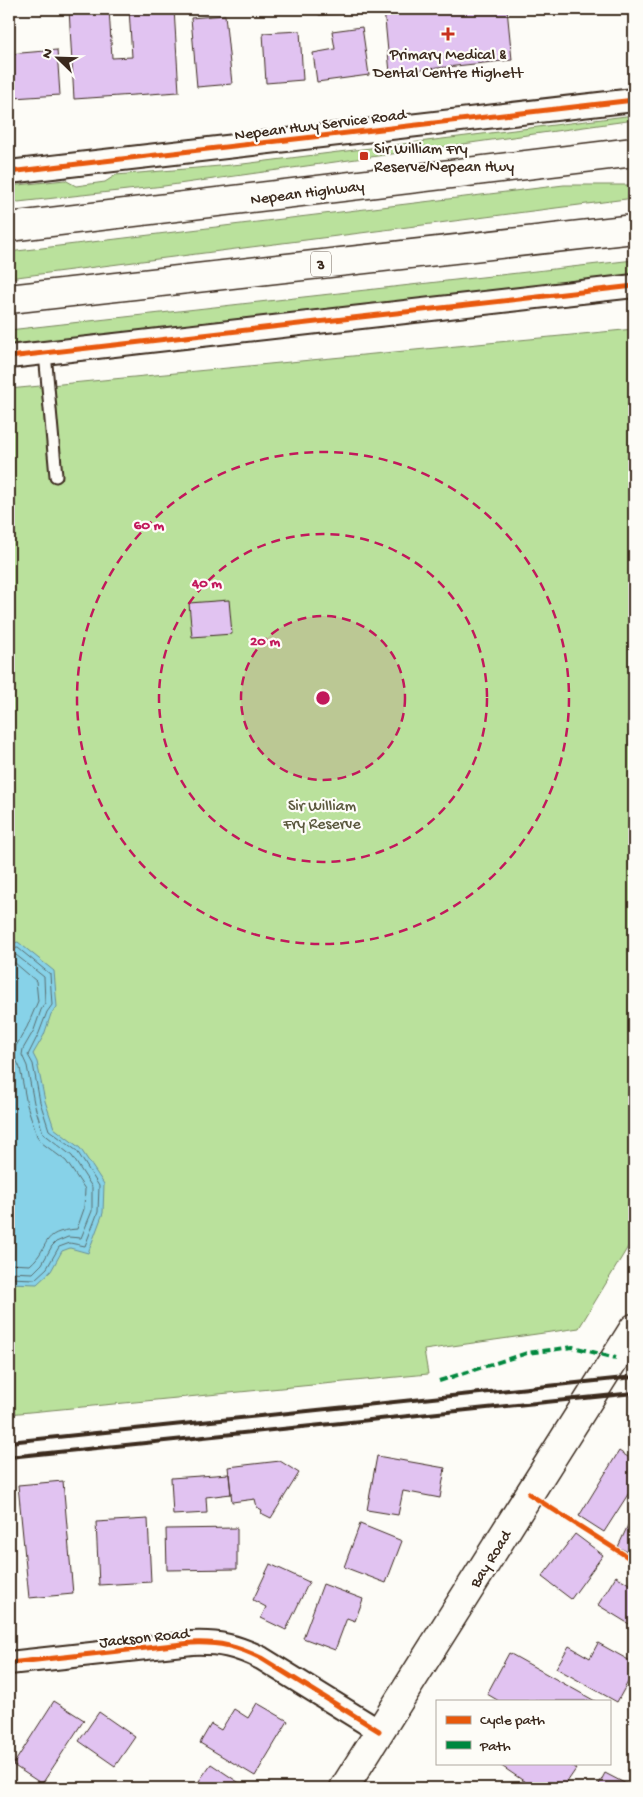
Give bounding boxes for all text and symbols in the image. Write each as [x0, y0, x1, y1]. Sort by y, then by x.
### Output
marker: Primary Medical & Dental Centre Highett [441, 27, 455, 41]
north arrow [32, 32, 82, 82]
text: N [39, 46, 58, 61]
place label: Primary Medical & Dental Centre Highett [372, 47, 524, 84]
street label: Nepean Hwy Service Road [234, 106, 409, 146]
place label: Sir William Fry Reserve/Nepean Hwy [374, 141, 514, 178]
marker: Sir William Fry Reserve/Nepean Hwy [358, 150, 370, 162]
street label: Nepean Highway [249, 178, 366, 211]
road number: 3 [311, 252, 331, 276]
text: 60 m [134, 517, 165, 535]
text: 40 m [191, 575, 222, 593]
text: 20 m [250, 633, 280, 651]
centre of rings [314, 689, 332, 707]
park label: Sir William Fry Reserve [282, 798, 361, 835]
street label: Bay Road [467, 1526, 518, 1593]
street label: Jackson Road [98, 1625, 192, 1654]
legend [436, 1700, 610, 1764]
text: Cycle path [480, 1712, 545, 1730]
text: Path [479, 1738, 511, 1756]

